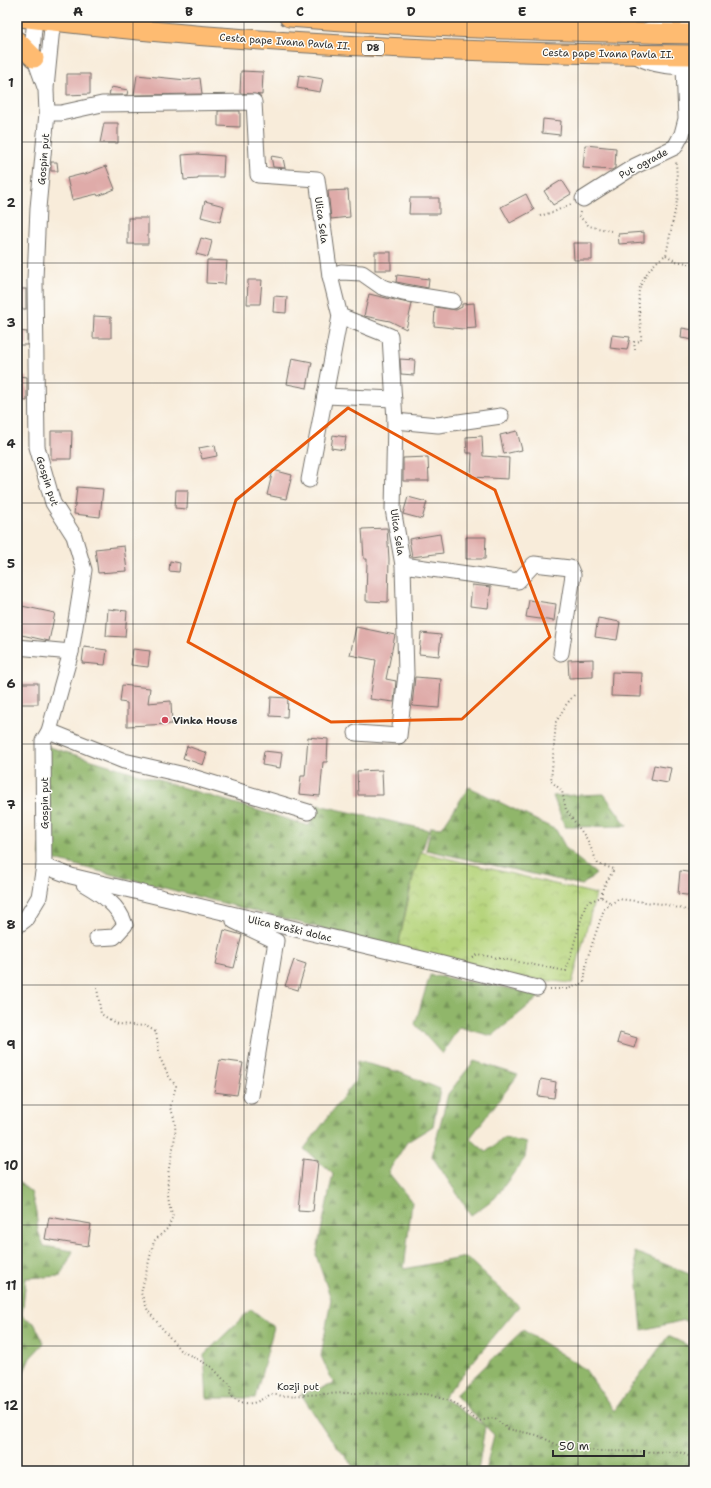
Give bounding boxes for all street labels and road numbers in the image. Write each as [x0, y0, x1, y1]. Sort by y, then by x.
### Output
street label: Cesta pape Ivana Pavla II. [219, 30, 351, 53]
road number: D8 [362, 41, 384, 55]
street label: Cesta pape Ivana Pavla II. [542, 46, 674, 61]
street label: Gospin put [35, 133, 52, 185]
street label: Put ograde [617, 145, 670, 182]
street label: Ulica Sela [312, 196, 331, 245]
street label: Gospin put [33, 455, 62, 508]
street label: Ulica Sela [387, 508, 408, 557]
street label: Gospin put [38, 777, 51, 829]
street label: Ulica Braški dolac [247, 912, 333, 944]
street label: Kozji put [277, 1380, 319, 1393]

